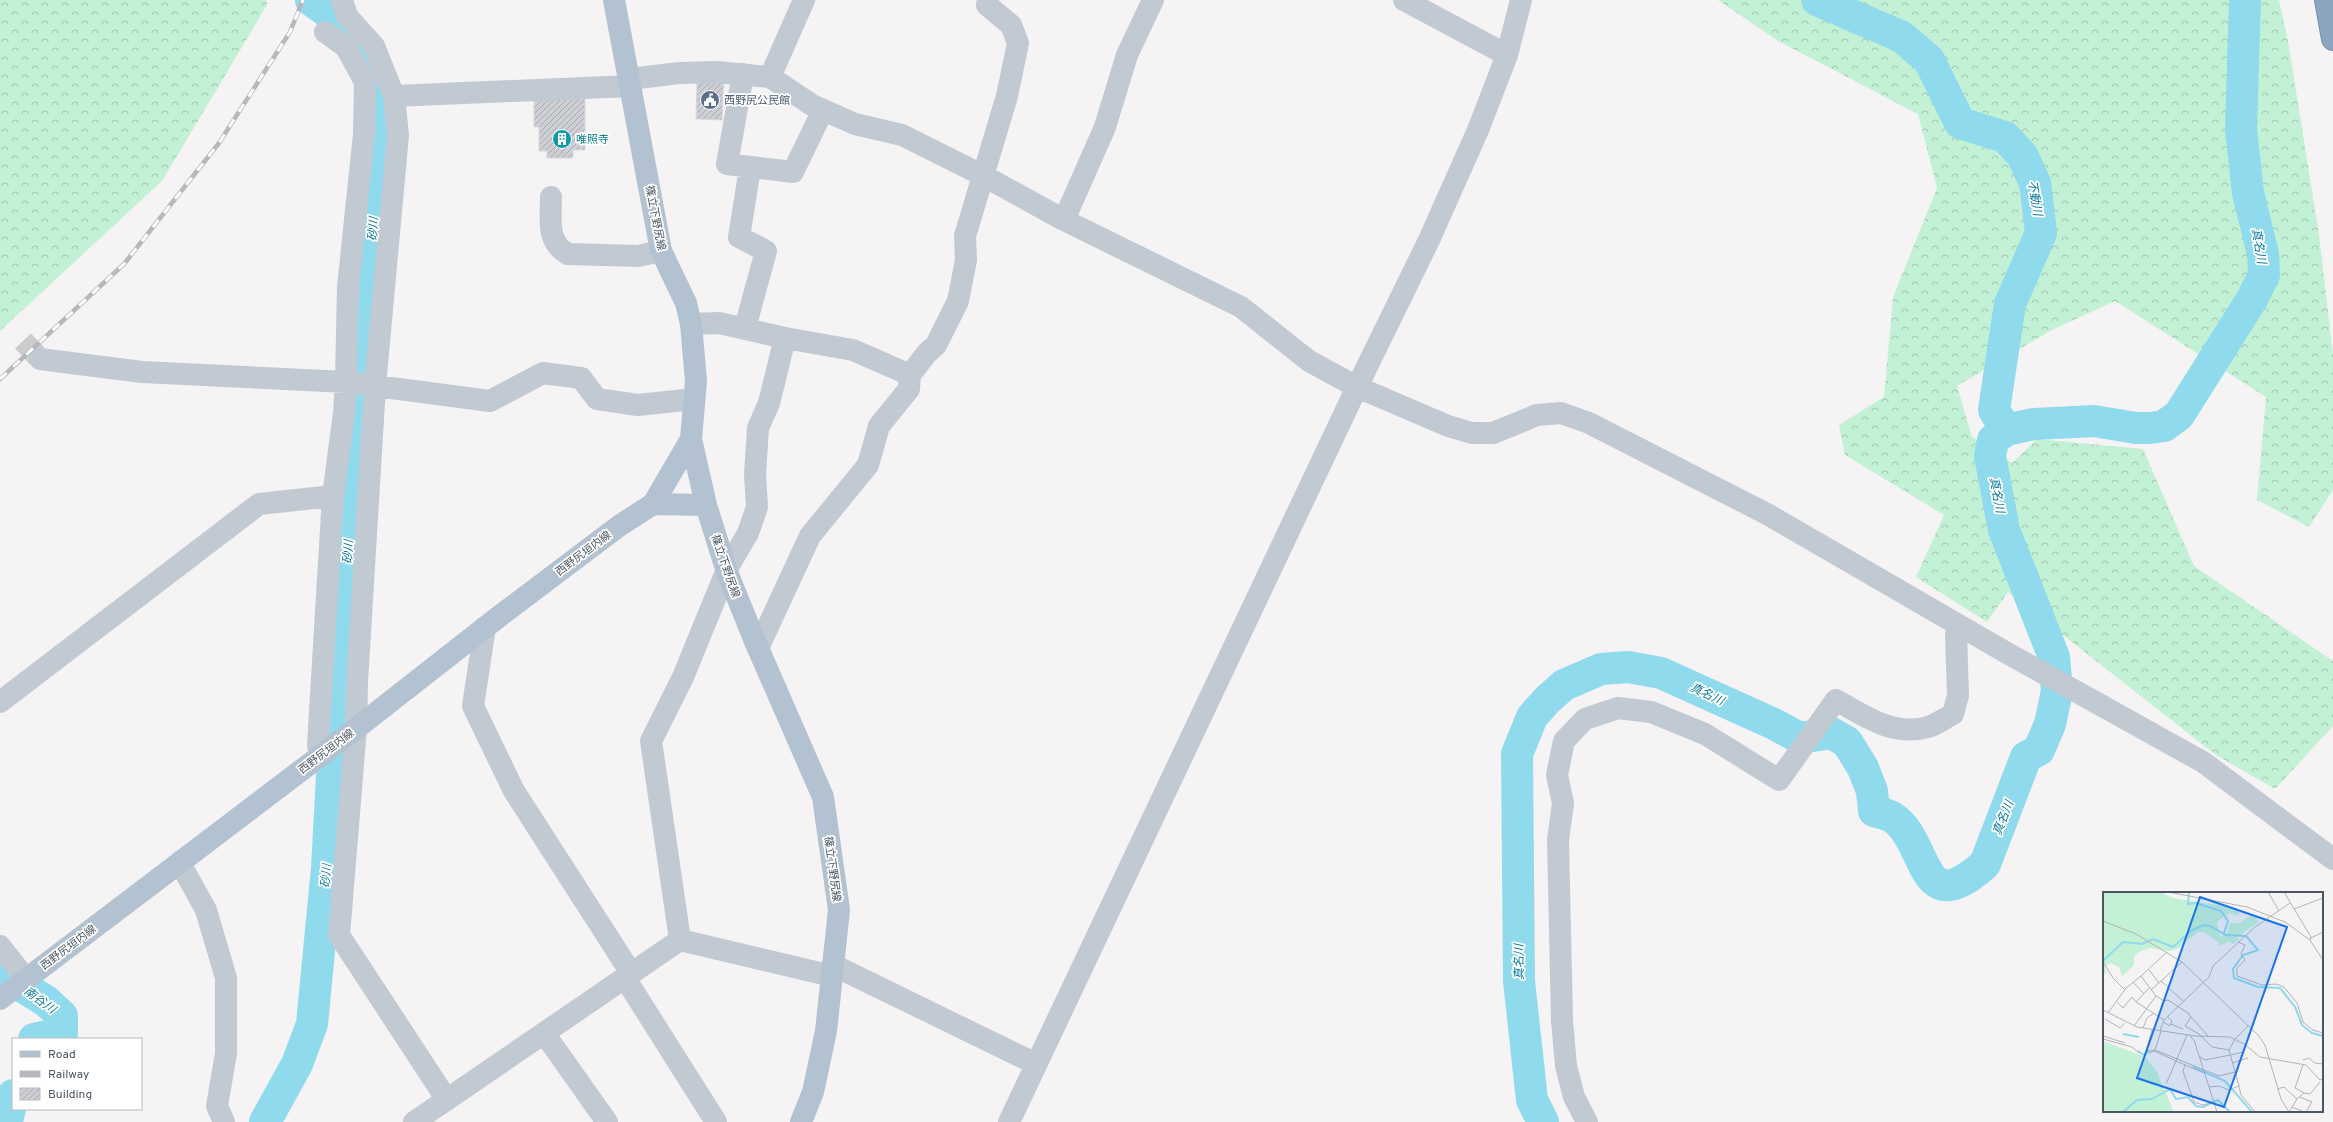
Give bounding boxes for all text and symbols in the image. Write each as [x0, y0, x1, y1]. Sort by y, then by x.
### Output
public building icon: 西野尻公民館 [699, 89, 721, 111]
place label: 西野尻公民館 [724, 94, 790, 108]
building icon: 唯照寺 [551, 128, 573, 150]
place label: 唯照寺 [576, 133, 609, 147]
water label: 不動川 [2023, 179, 2045, 219]
street label: 篠立下野尻線 [642, 184, 668, 252]
water label: 砂川 [365, 215, 383, 242]
water label: 真名川 [2247, 227, 2269, 267]
water label: 真名川 [1985, 476, 2008, 516]
street label: 西野尻垣内線 [553, 528, 614, 579]
street label: 篠立下野尻線 [708, 533, 742, 600]
water label: 砂川 [340, 538, 358, 565]
water label: 真名川 [1687, 680, 1728, 711]
street label: 西野尻垣内線 [296, 726, 357, 777]
water label: 真名川 [1990, 797, 2019, 838]
street label: 篠立下野尻線 [820, 835, 844, 903]
water label: 砂川 [318, 861, 336, 889]
inset map [2103, 892, 2323, 1112]
street label: 西野尻垣内線 [38, 922, 99, 973]
water label: 真名川 [1512, 942, 1528, 980]
water label: 南谷川 [20, 984, 60, 1019]
legend [12, 1038, 142, 1110]
text: Road [48, 1047, 76, 1063]
text: Railway [48, 1067, 89, 1083]
text: Building [48, 1087, 92, 1103]

